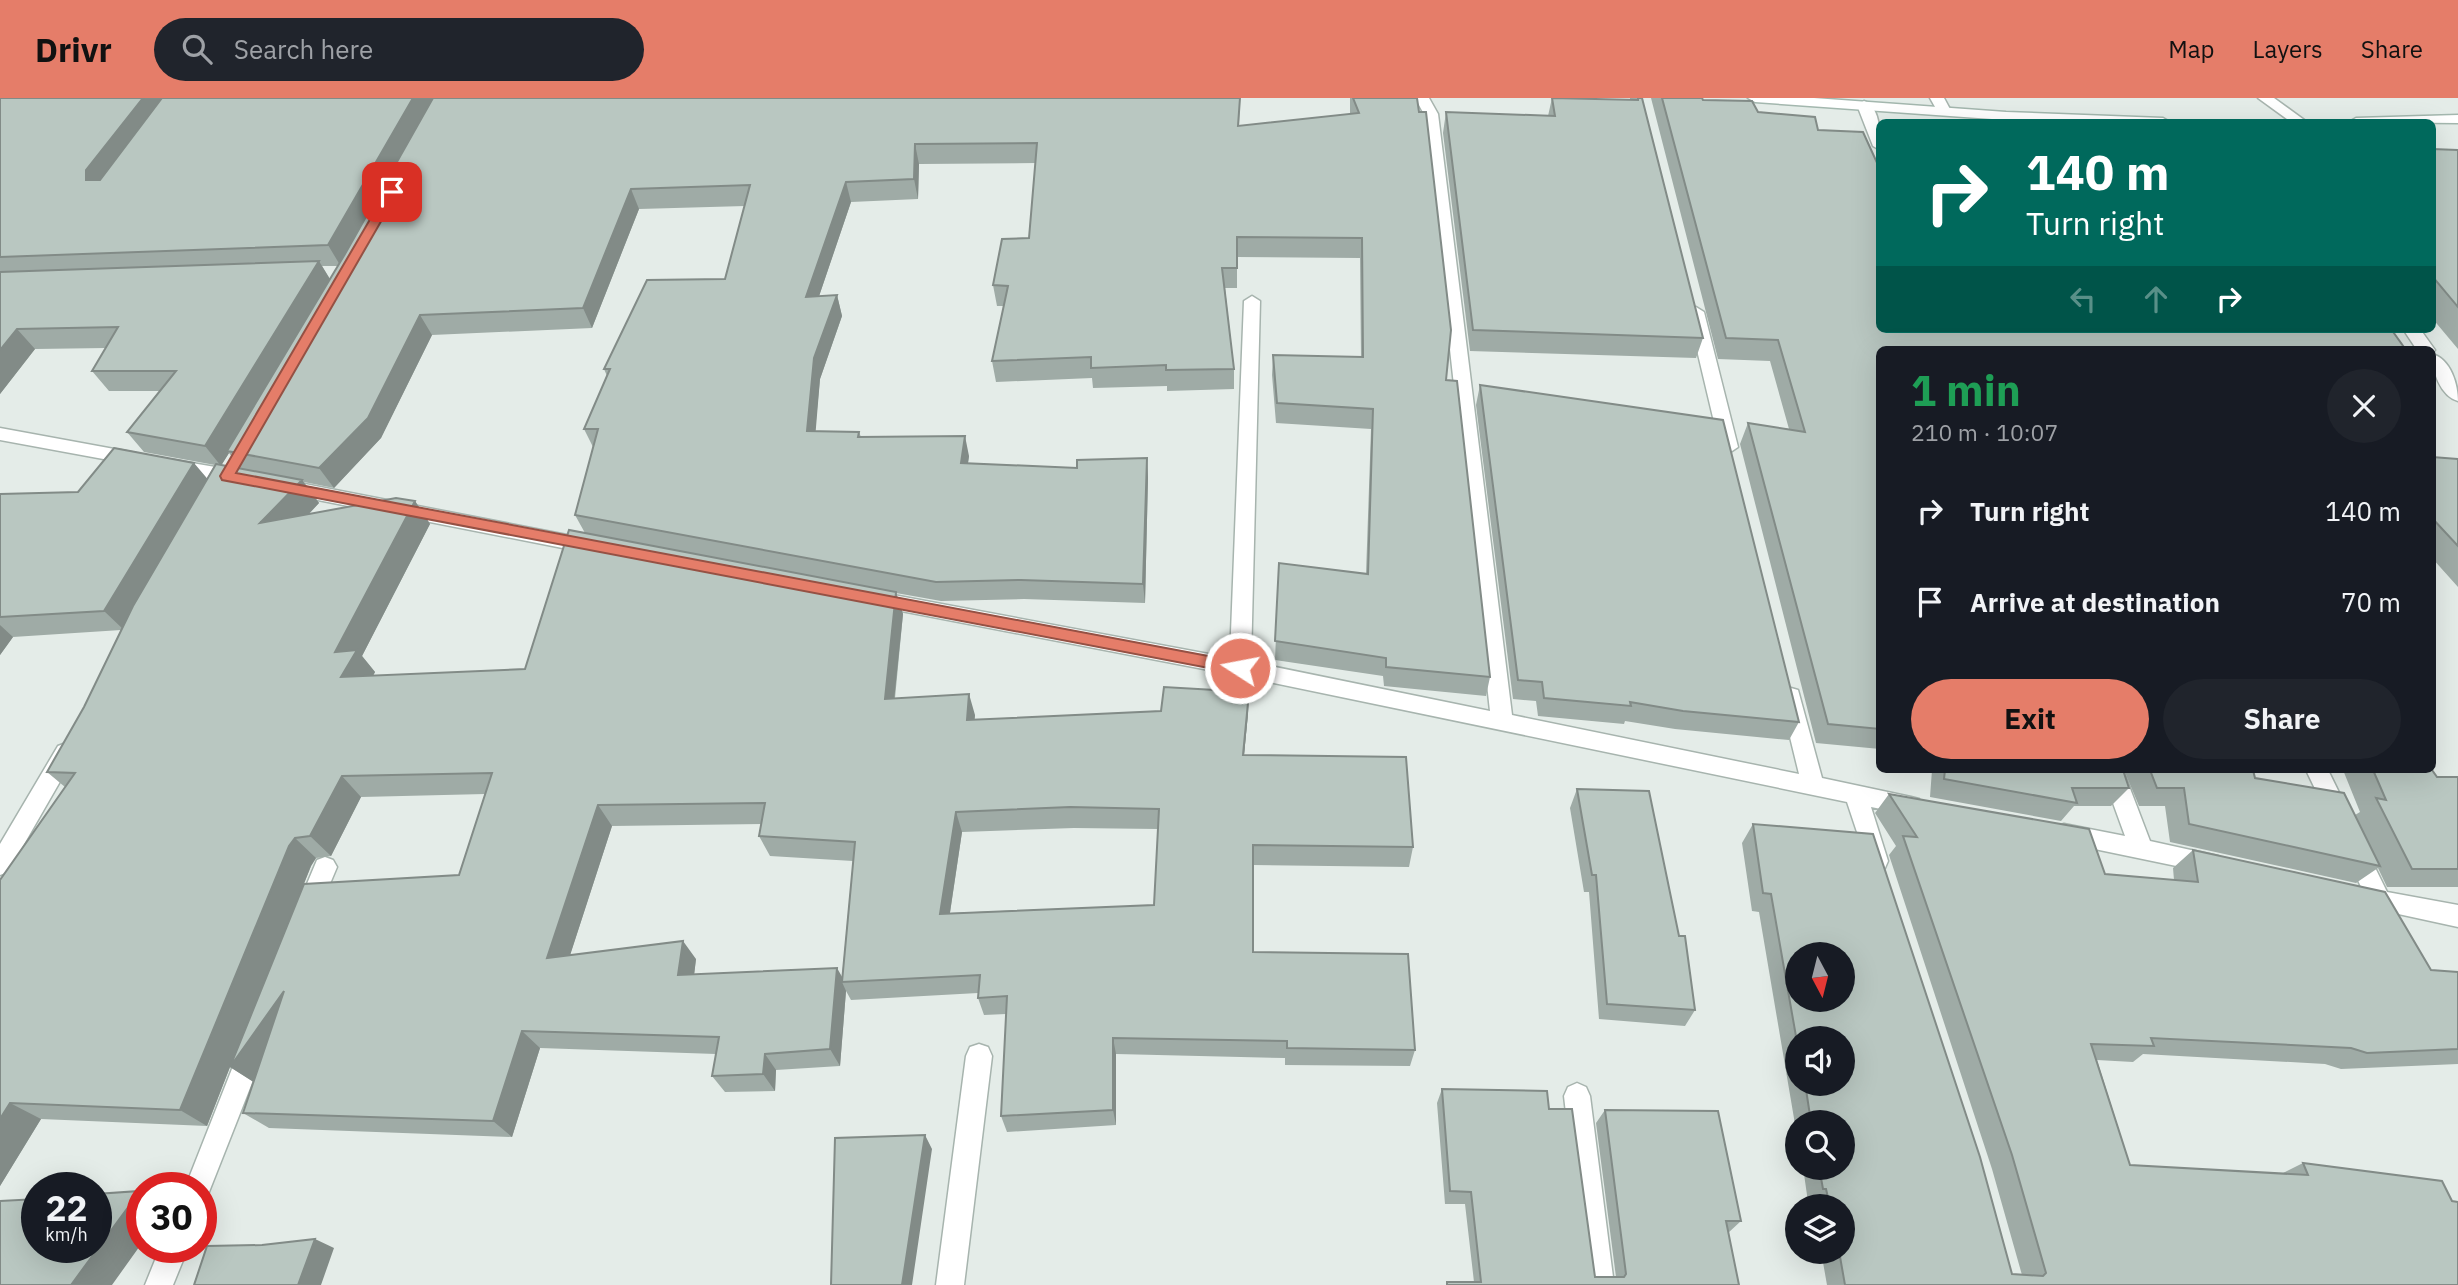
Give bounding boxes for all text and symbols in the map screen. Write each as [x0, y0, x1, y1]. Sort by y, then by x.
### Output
search box [154, 18, 644, 81]
text: Drivr [35, 28, 112, 71]
icon: search [178, 30, 216, 68]
text: Search here [234, 32, 373, 66]
text: Map [2168, 33, 2215, 65]
text: Layers [2253, 33, 2323, 65]
text: Share [2361, 33, 2423, 65]
text: 140 m [2026, 140, 2170, 203]
icon: right [1911, 147, 2002, 238]
pin [362, 162, 422, 222]
icon: arrive [373, 173, 411, 211]
text: Turn right [2026, 202, 2164, 244]
icon: left [2064, 280, 2102, 318]
icon: ahead [2137, 280, 2175, 318]
icon: right [2210, 280, 2248, 318]
text: 1 min [1911, 363, 2021, 418]
button: close [2327, 369, 2401, 443]
text: 210 m · 10:07 [1911, 417, 2058, 447]
icon: right [1911, 492, 1949, 530]
text: Turn right [1970, 494, 2089, 528]
text: 140 m [2325, 494, 2401, 528]
icon: arrive [1911, 583, 1949, 621]
text: Arrive at destination [1970, 585, 2220, 619]
text: 70 m [2341, 585, 2401, 619]
position arrow [1203, 631, 1277, 705]
button: Exit [1911, 679, 2149, 759]
button: Share [2163, 679, 2401, 759]
north arrow [1785, 942, 1855, 1012]
map controls [1785, 942, 1855, 1264]
button: sound [1785, 1026, 1855, 1096]
button: search [1785, 1110, 1855, 1180]
speed limit sign: 30 [126, 1172, 217, 1263]
text: 22 [45, 1185, 88, 1231]
button: layers [1785, 1194, 1855, 1264]
text: km/h [45, 1223, 88, 1246]

